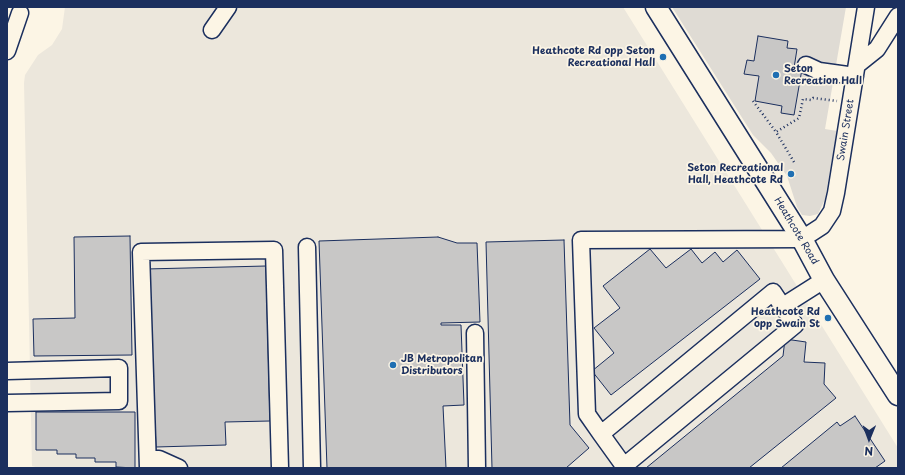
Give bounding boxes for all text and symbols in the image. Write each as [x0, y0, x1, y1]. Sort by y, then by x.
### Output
place label: Heathcote Rd opp Seton Recreational Hall [532, 45, 655, 68]
marker: Heathcote Rd opp Seton Recreational Hall [658, 52, 668, 62]
place label: Seton Recreation Hall [784, 63, 862, 86]
marker: Seton Recreation Hall [771, 70, 781, 80]
street label: Swain Street [835, 98, 857, 162]
place label: Seton Recreational Hall, Heathcote Rd [687, 162, 783, 186]
marker: Seton Recreational Hall, Heathcote Rd [786, 169, 796, 179]
street label: Heathcote Road [771, 195, 821, 267]
place label: Heathcote Rd opp Swain St [751, 306, 820, 330]
marker: Heathcote Rd opp Swain St [823, 313, 833, 323]
place label: JB Metropolitan Distributors [401, 353, 483, 376]
marker: JB Metropolitan Distributors [388, 360, 398, 370]
north arrow [849, 419, 889, 459]
text: N [864, 443, 873, 460]

